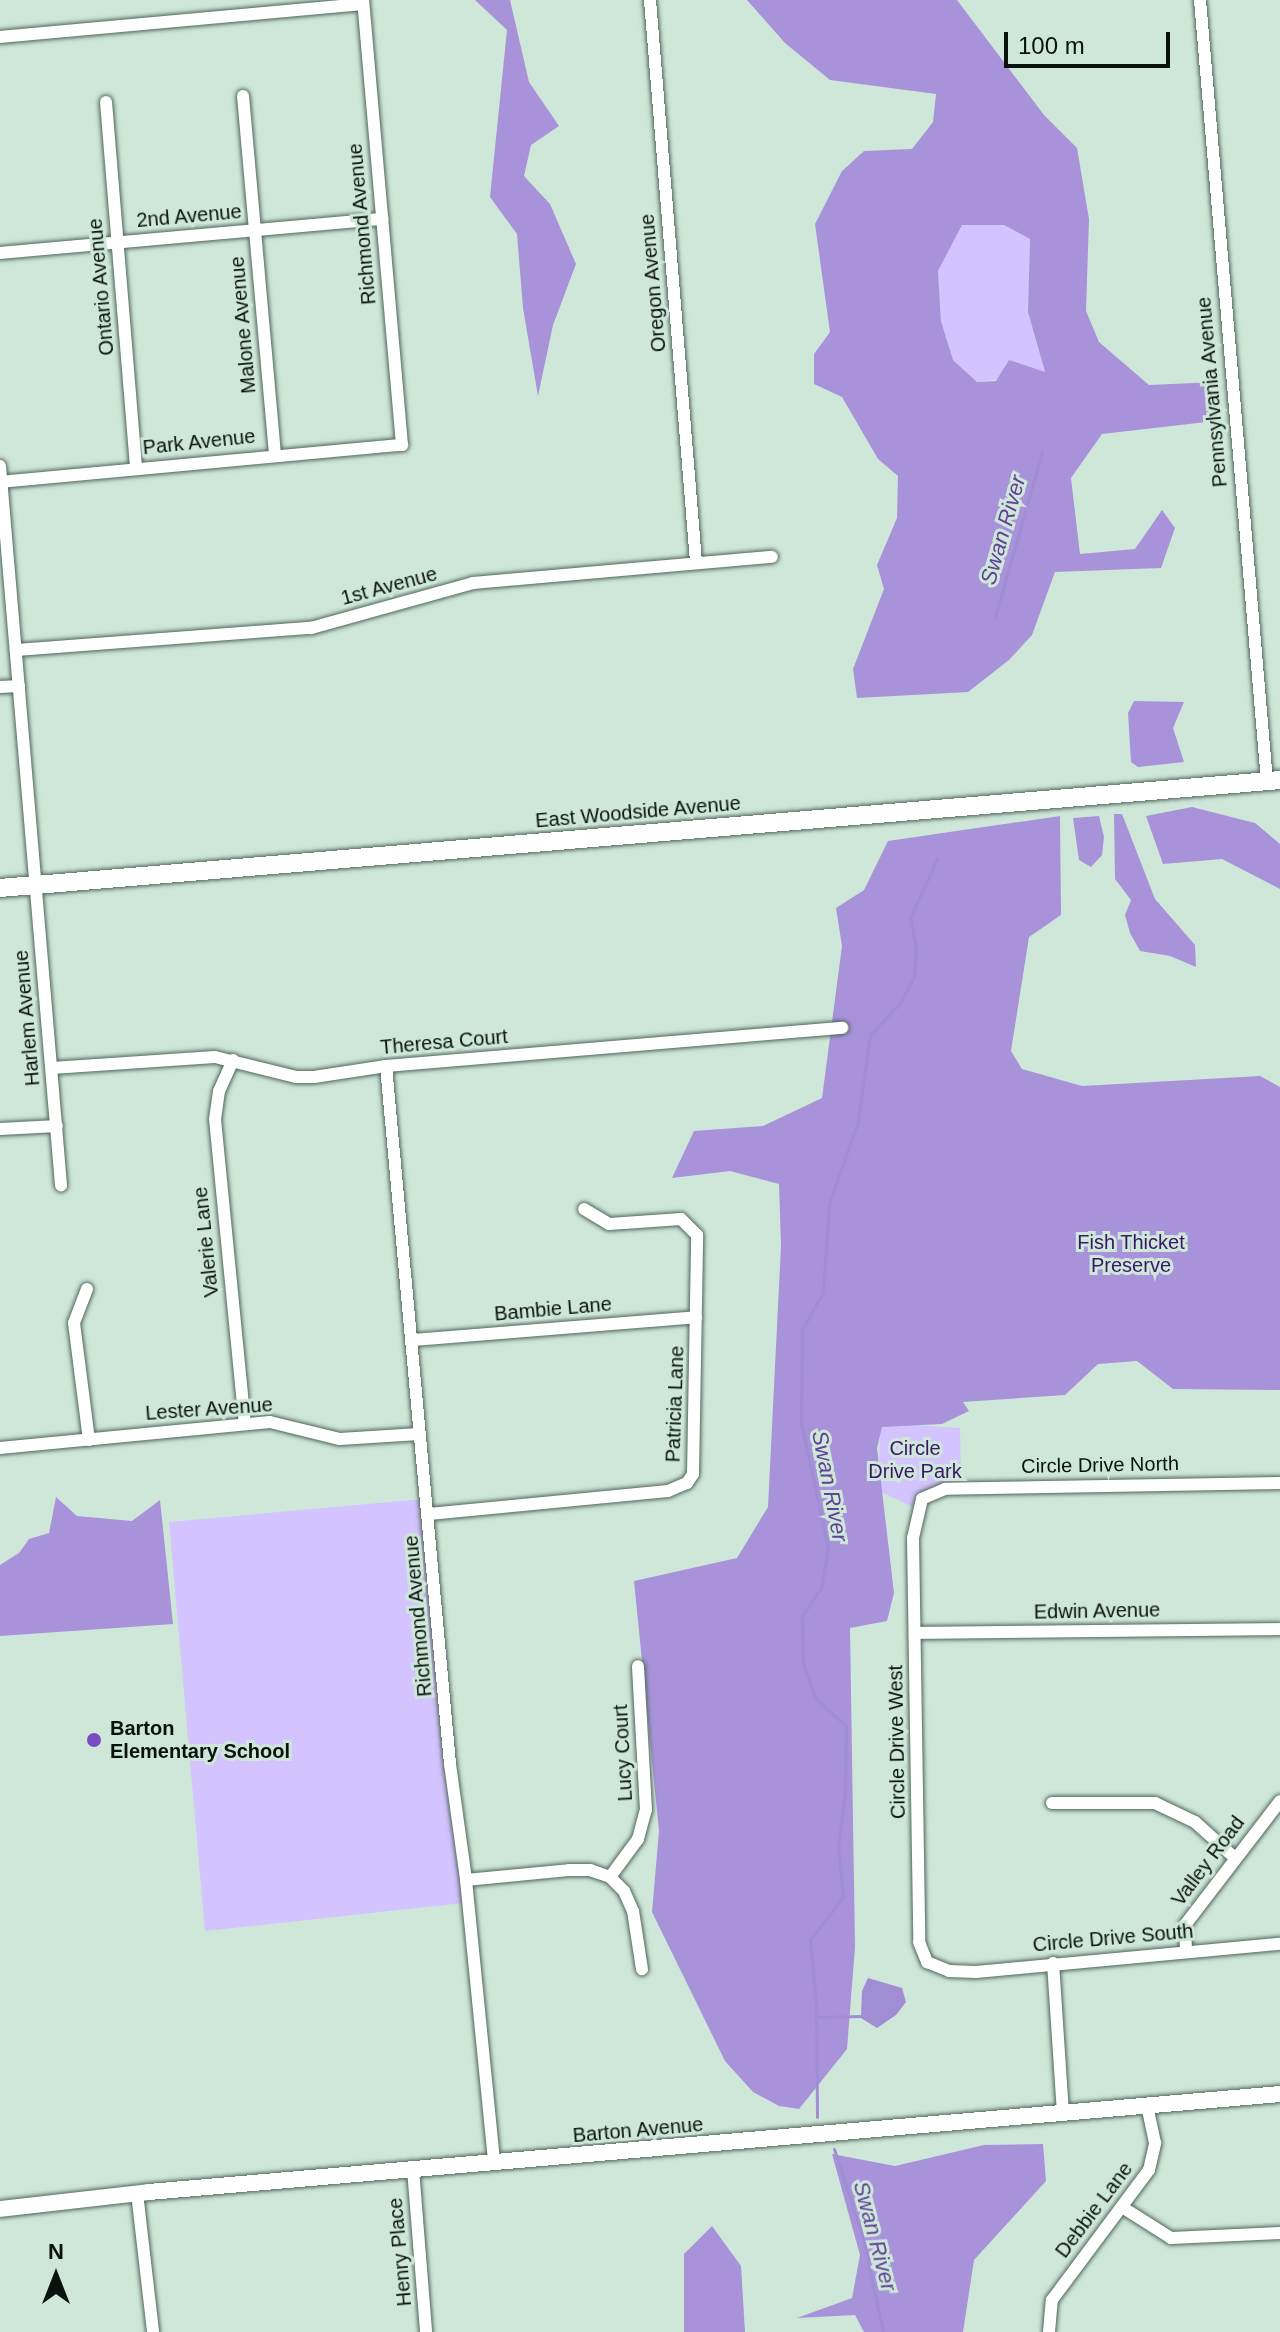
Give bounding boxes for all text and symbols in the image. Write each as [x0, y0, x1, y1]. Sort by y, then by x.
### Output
scale bar [1008, 16, 1174, 66]
text: 100 m [1018, 32, 1085, 59]
street label: Richmond Avenue [343, 142, 381, 306]
street label: 2nd Avenue [135, 199, 243, 233]
street label: Oregon Avenue [635, 212, 671, 354]
street label: Ontario Avenue [83, 217, 119, 357]
street label: Malone Avenue [225, 255, 261, 395]
street label: Pennsylvania Avenue [1192, 295, 1232, 489]
street label: Park Avenue [141, 424, 257, 460]
water label: Swan River [975, 472, 1031, 588]
street label: 1st Avenue [338, 562, 440, 610]
street label: East Woodside Avenue [534, 791, 742, 833]
street label: Harlem Avenue [9, 948, 45, 1088]
street label: Theresa Court [379, 1024, 509, 1060]
street label: Valerie Lane [188, 1186, 224, 1298]
park label: Fish Thicket Preserve [1077, 1230, 1185, 1277]
street label: Bambie Lane [493, 1292, 613, 1326]
street label: Patricia Lane [661, 1345, 689, 1463]
street label: Lester Avenue [144, 1393, 274, 1425]
water label: Swan River [806, 1428, 854, 1544]
park label: Circle Drive Park [868, 1436, 962, 1483]
street label: Circle Drive North [1021, 1452, 1179, 1478]
street label: Richmond Avenue [399, 1534, 437, 1698]
street label: Edwin Avenue [1033, 1598, 1161, 1624]
street label: Circle Drive West [884, 1665, 910, 1819]
street label: Lucy Court [608, 1704, 638, 1802]
place label: Barton Elementary School [110, 1716, 290, 1763]
marker: Barton Elementary School [85, 1731, 103, 1749]
street label: Valley Road [1166, 1811, 1250, 1911]
street label: Circle Drive South [1032, 1919, 1194, 1957]
street label: Barton Avenue [571, 2112, 705, 2148]
street label: Debbie Lane [1050, 2157, 1138, 2263]
water label: Swan River [848, 2178, 902, 2294]
street label: Henry Place [383, 2197, 417, 2307]
north arrow [16, 2236, 96, 2316]
text: N [48, 2239, 64, 2264]

